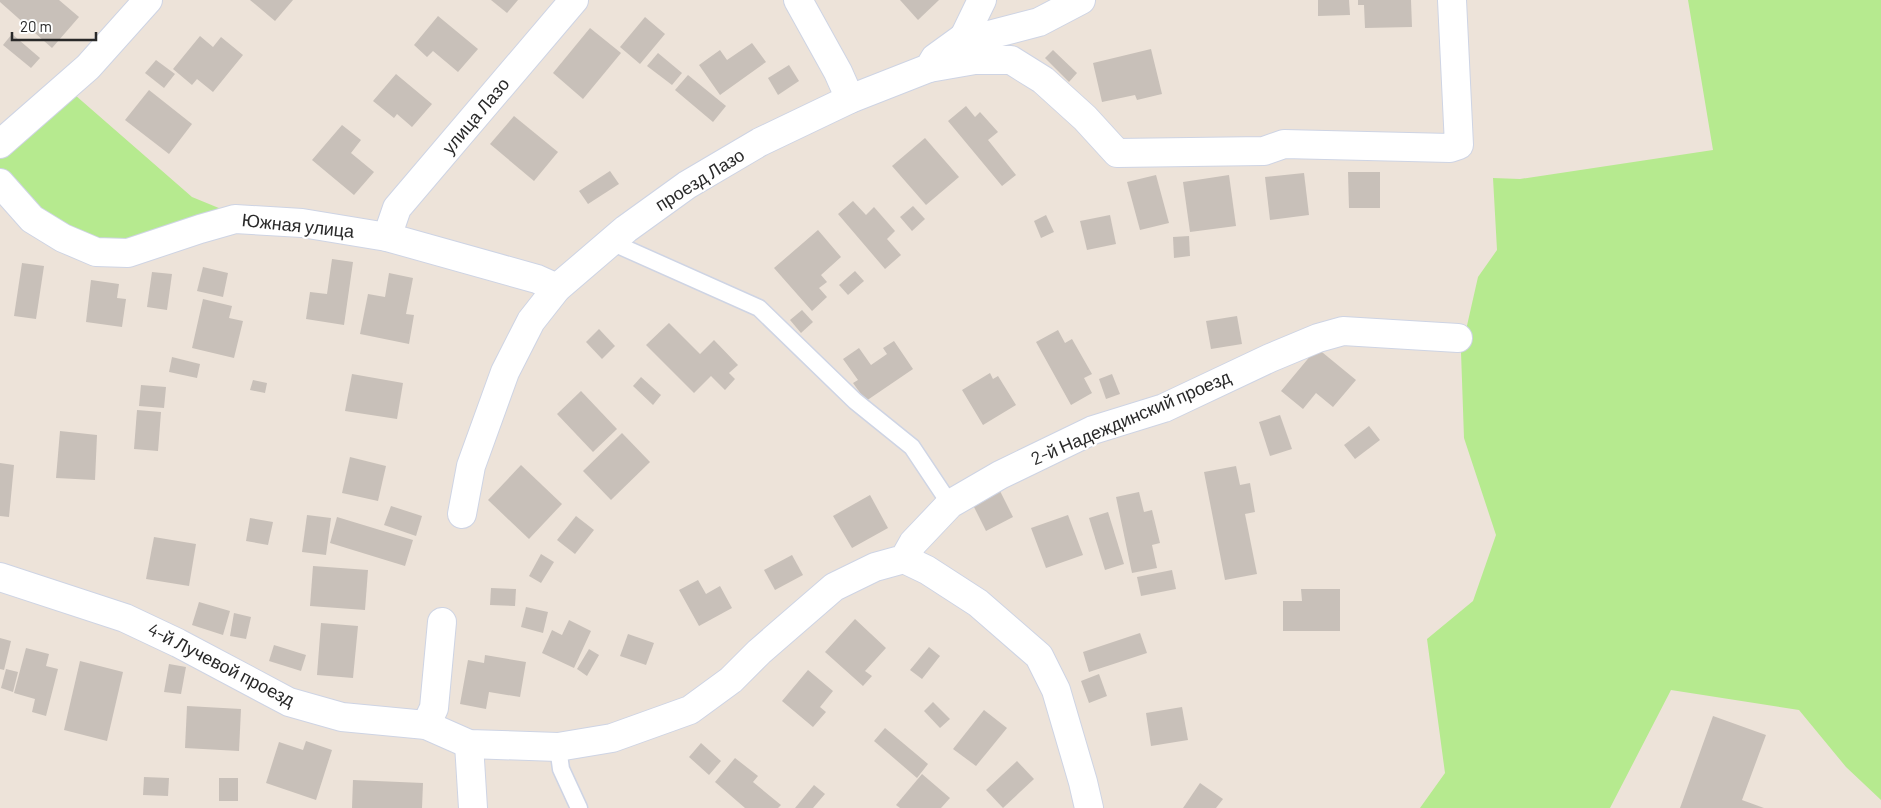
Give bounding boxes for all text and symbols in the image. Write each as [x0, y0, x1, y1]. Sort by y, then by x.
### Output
scale bar [12, 10, 96, 42]
text: 20 m [20, 17, 52, 35]
street label: улица Лазо [437, 73, 513, 158]
street label: проезд Лазо [651, 143, 748, 215]
street label: Южная улица [241, 208, 356, 242]
street label: 2-й Надеждинский проезд [1028, 365, 1234, 469]
street label: 4-й Лучевой проезд [144, 618, 299, 711]

